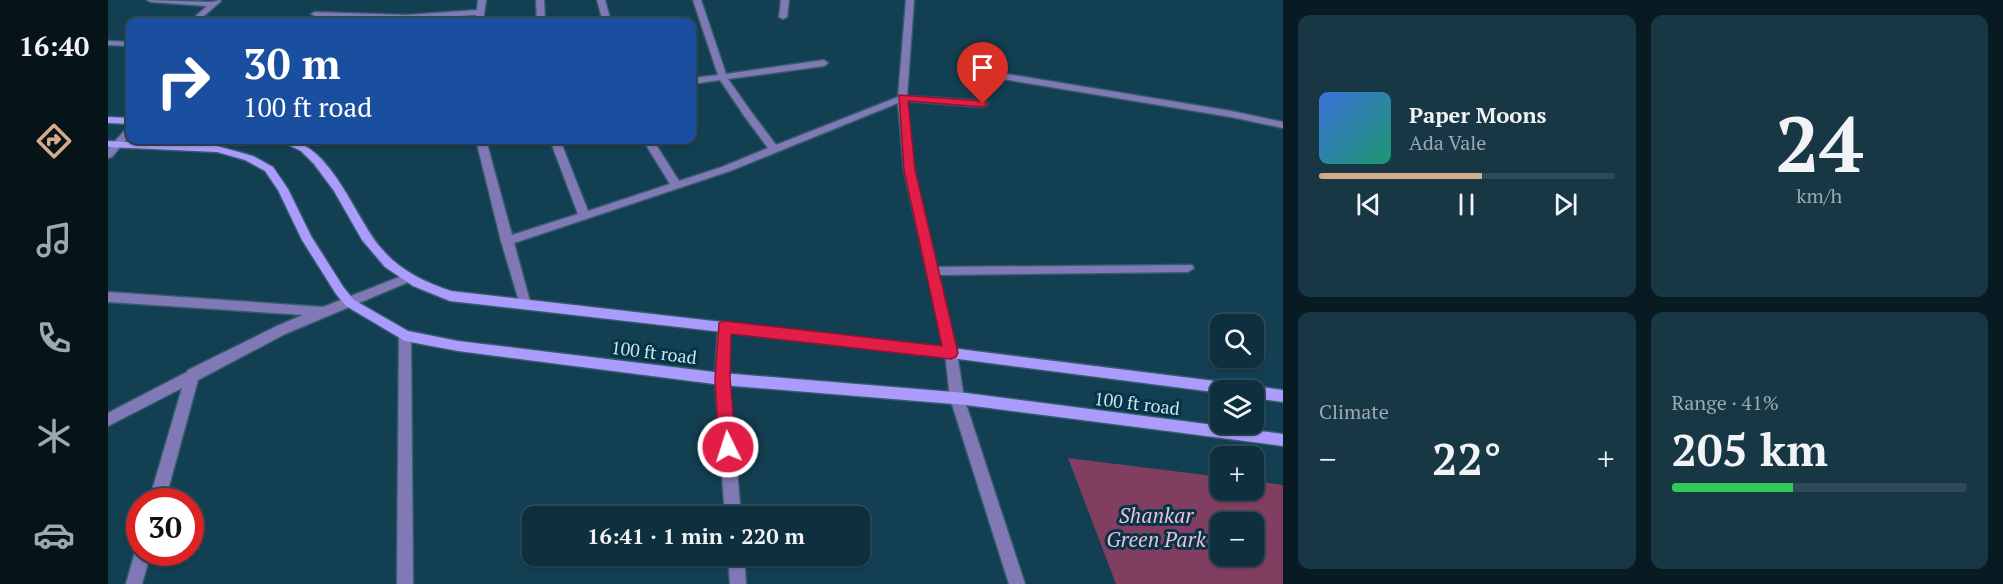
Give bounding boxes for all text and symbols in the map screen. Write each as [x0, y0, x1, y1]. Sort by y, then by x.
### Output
text: 16:40 [19, 28, 89, 64]
text: 30 m [243, 35, 341, 91]
icon: right [144, 42, 222, 120]
pin [957, 42, 1008, 104]
icon: arrive [966, 51, 999, 84]
text: 100 ft road [243, 89, 372, 125]
text: 24 [1775, 91, 1863, 194]
text: Paper Moons [1409, 100, 1547, 129]
icon: directions [33, 120, 75, 162]
text: Ada Vale [1409, 129, 1486, 156]
text: km/h [1796, 182, 1842, 209]
icon: previous [1352, 188, 1385, 221]
icon: pause [1450, 188, 1483, 221]
icon: next [1549, 188, 1582, 221]
icon: music [33, 219, 75, 261]
map controls [1210, 314, 1264, 566]
button: search [1210, 314, 1264, 368]
icon: phone [33, 317, 75, 359]
street label: 100 ft road [610, 335, 698, 369]
button: layers [1210, 380, 1264, 434]
street label: 100 ft road [1093, 386, 1181, 420]
text: Range · 41% [1672, 389, 1779, 416]
text: Climate [1319, 398, 1389, 425]
icon: climate [33, 415, 75, 457]
position arrow [696, 415, 760, 479]
text: 205 km [1672, 419, 1828, 479]
text: 22° [1432, 428, 1501, 488]
text: − [1319, 437, 1337, 480]
text: + [1597, 437, 1615, 480]
button: + [1210, 446, 1264, 500]
speed limit sign: 30 [126, 488, 204, 566]
park label: Shankar Green Park [1106, 501, 1207, 553]
button: − [1210, 512, 1264, 566]
icon: car [33, 514, 75, 556]
text: 16:41 · 1 min · 220 m [587, 521, 805, 550]

